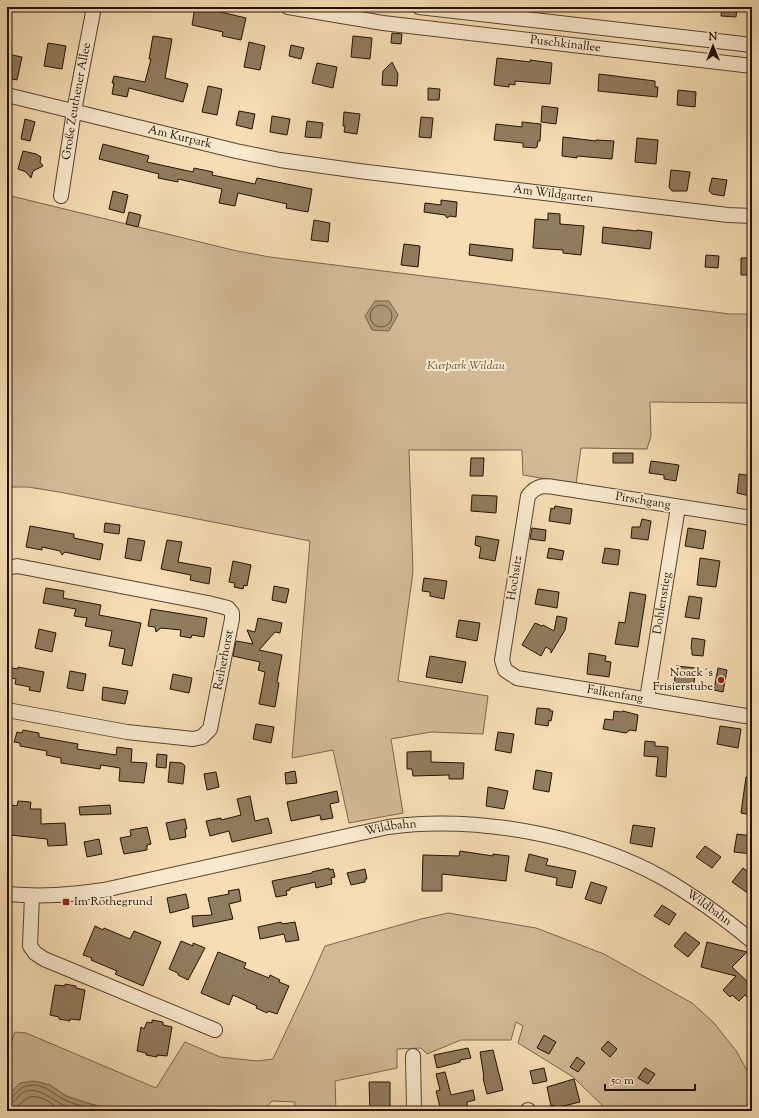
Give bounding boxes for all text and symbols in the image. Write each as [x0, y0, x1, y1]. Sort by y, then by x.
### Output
north arrow [693, 26, 733, 66]
text: N [708, 29, 718, 45]
street label: Puschkinallee [529, 31, 602, 57]
street label: Große Zeuthener Allee [58, 41, 96, 161]
street label: Am Kurpark [146, 121, 214, 154]
street label: Am Wildgarten [512, 180, 594, 208]
park label: Kurpark Wildau [427, 357, 506, 375]
street label: Pirschgang [614, 488, 672, 514]
street label: Hochsitz [503, 554, 527, 602]
street label: Dohlenstieg [649, 571, 676, 636]
street label: Reiherhorst [209, 628, 239, 692]
place label: Noack´s Frisierstube [653, 664, 713, 696]
marker: Noack´s Frisierstube [716, 675, 726, 685]
street label: Falkenfang [585, 681, 645, 708]
street label: Wildbahn [363, 815, 417, 841]
street label: Wildbahn [682, 886, 736, 931]
place label: Im Röthegrund [74, 893, 153, 911]
marker: Im Röthegrund [61, 897, 71, 907]
scale bar [605, 1066, 695, 1092]
text: 50 m [610, 1072, 634, 1090]

